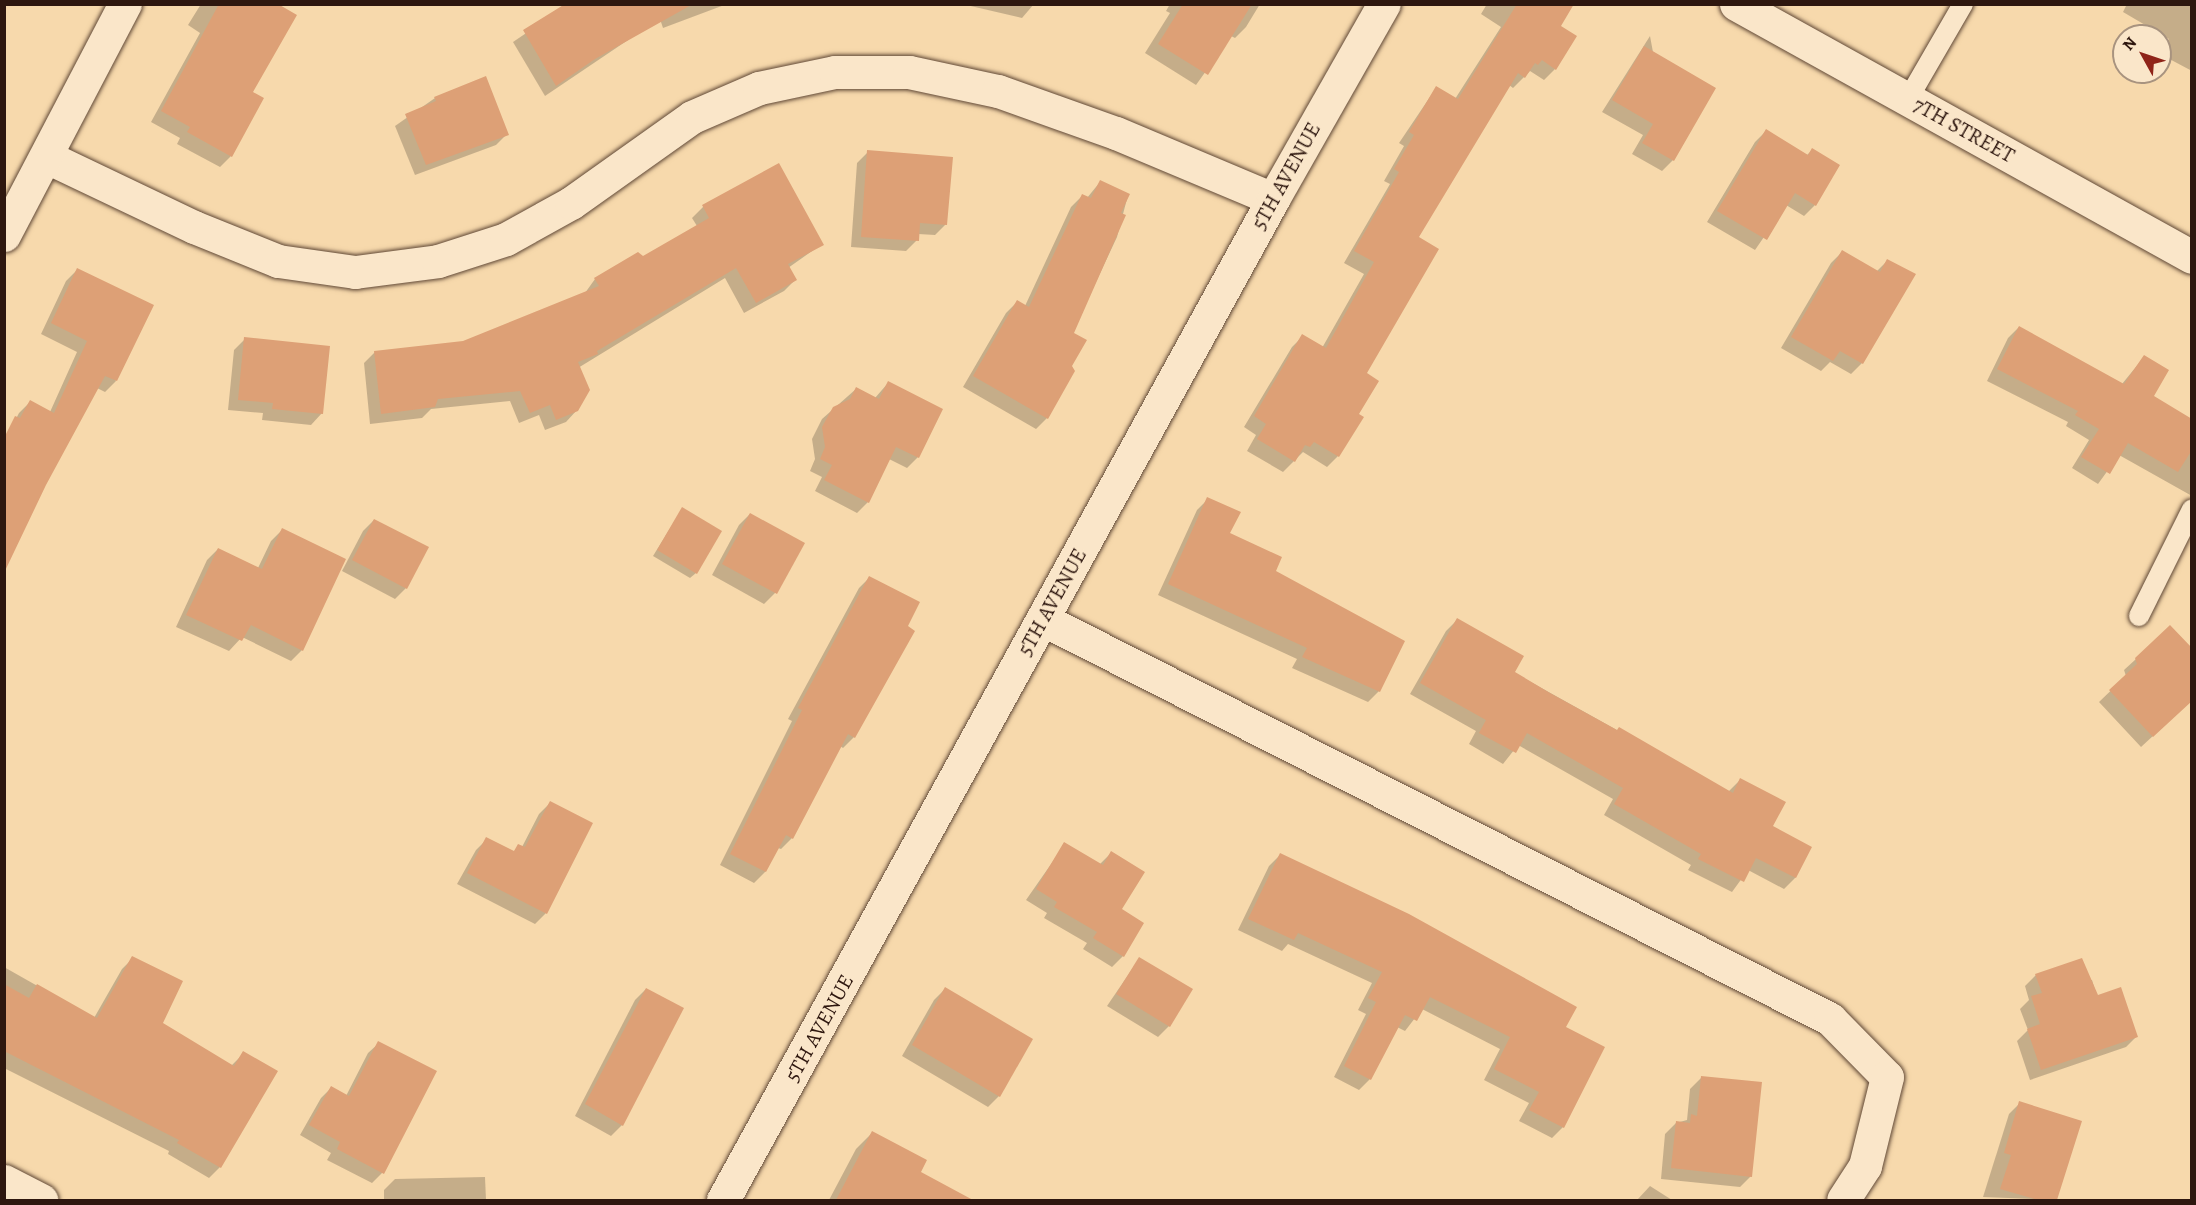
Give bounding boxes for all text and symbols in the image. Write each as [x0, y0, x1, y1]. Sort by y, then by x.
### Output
north arrow [2112, 24, 2172, 84]
text: N [2118, 32, 2142, 55]
street label: 7TH STREET [1909, 92, 2019, 168]
street label: 5TH AVENUE [1246, 118, 1326, 234]
street label: 5TH AVENUE [1012, 544, 1092, 660]
street label: 5TH AVENUE [779, 970, 859, 1086]

